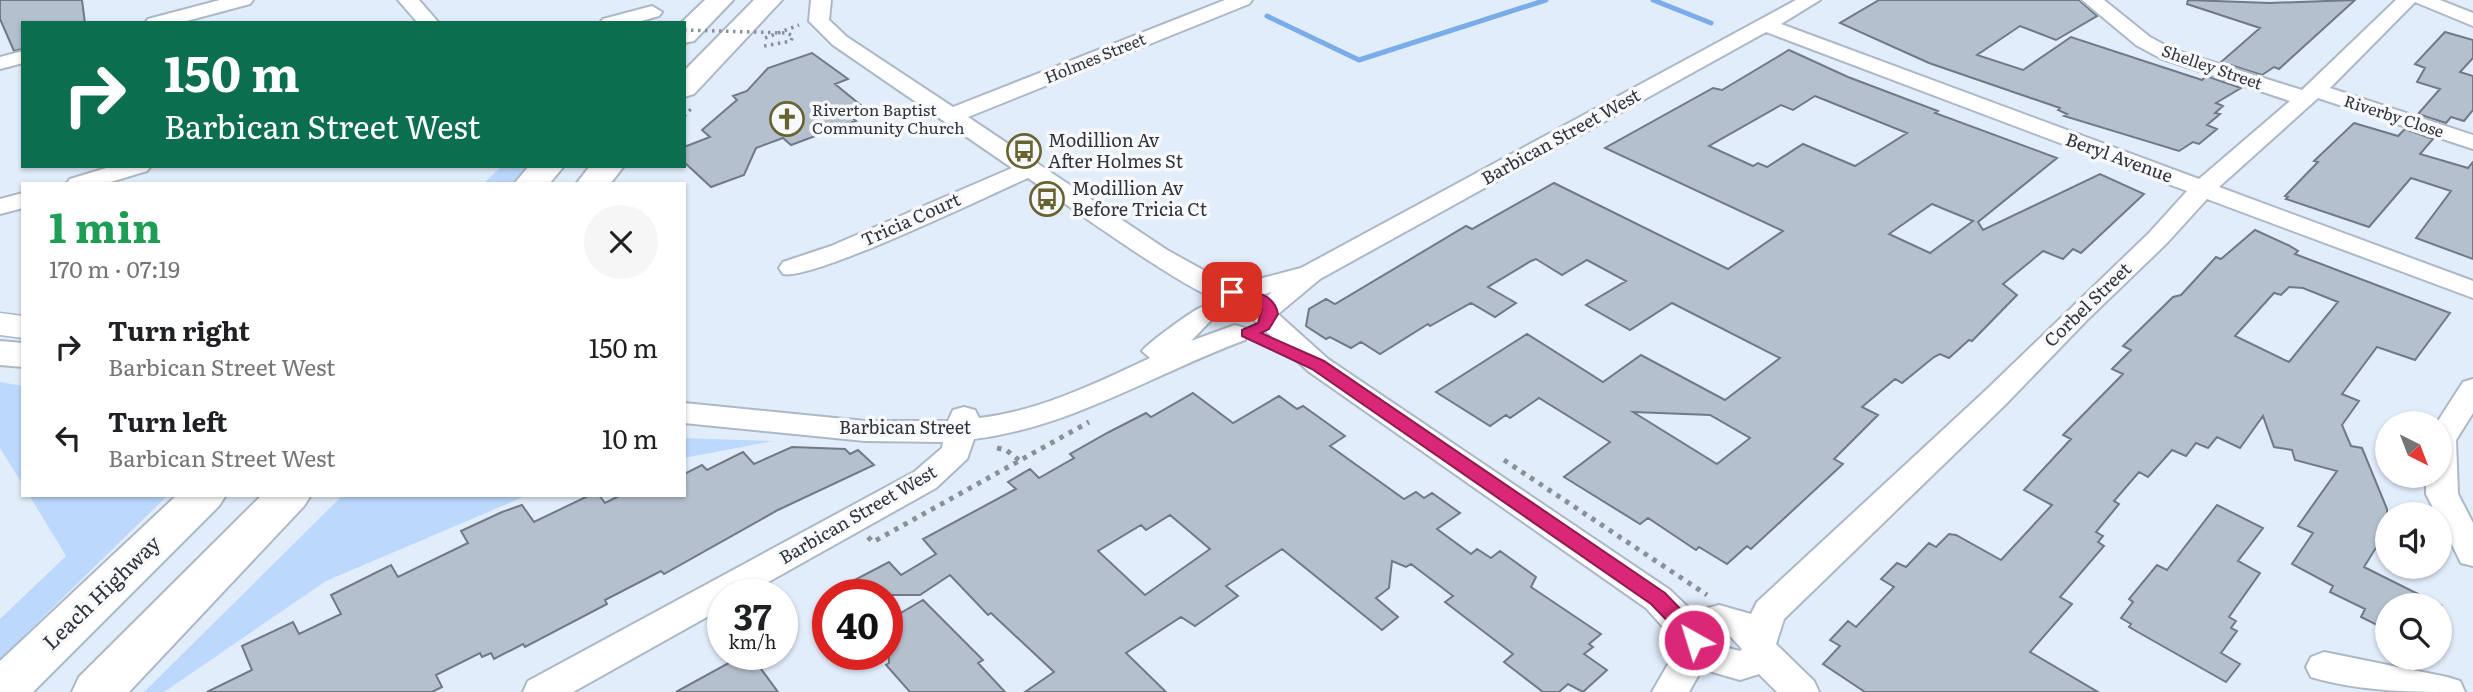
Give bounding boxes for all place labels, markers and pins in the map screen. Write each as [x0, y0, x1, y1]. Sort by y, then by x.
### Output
place label: Riverton Baptist Community Church [812, 97, 965, 139]
church icon: Riverton Baptist Community Church [768, 100, 806, 138]
place label: Modillion Av After Holmes St [1048, 126, 1184, 174]
bus stop icon: Modillion Av After Holmes St [1005, 132, 1043, 170]
place label: Modillion Av Before Tricia Ct [1072, 174, 1208, 222]
bus stop icon: Modillion Av Before Tricia Ct [1028, 180, 1066, 218]
pin [1202, 262, 1262, 322]

